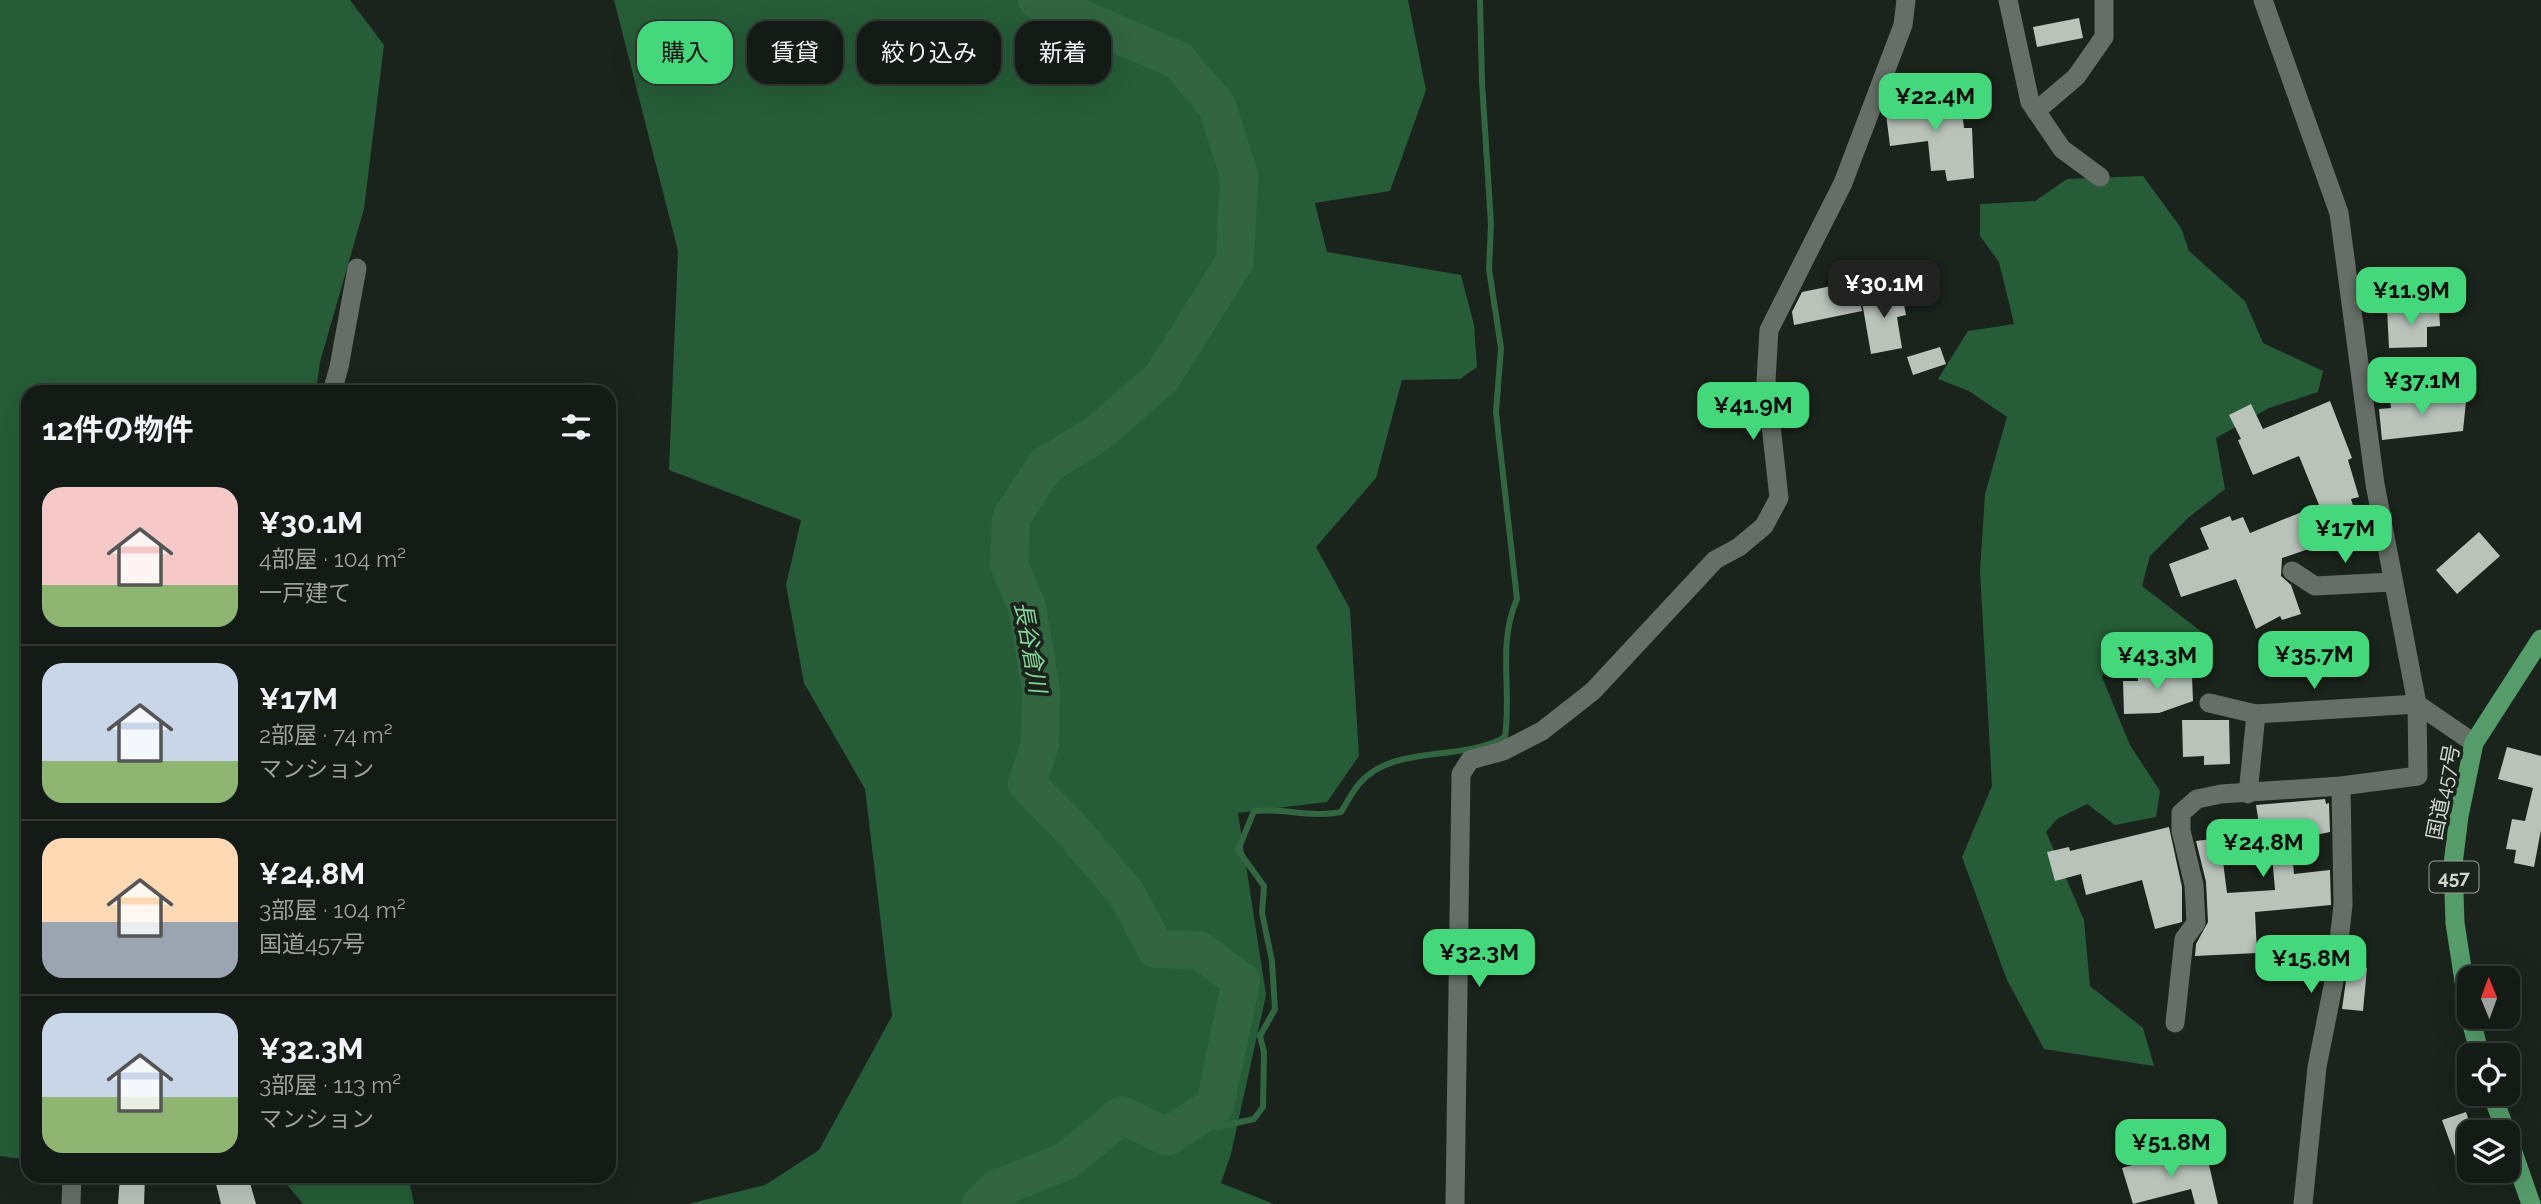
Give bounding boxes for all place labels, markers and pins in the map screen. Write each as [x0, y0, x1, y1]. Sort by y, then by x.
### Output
pin: ¥22.4M [1878, 74, 1992, 133]
pin: ¥30.1M [1827, 260, 1941, 320]
pin: ¥11.9M [2354, 268, 2468, 327]
pin: ¥37.1M [2365, 358, 2479, 417]
pin: ¥41.9M [1696, 382, 1810, 442]
pin: ¥17M [2304, 505, 2386, 565]
pin: ¥43.3M [2100, 632, 2214, 692]
pin: ¥35.7M [2257, 632, 2371, 691]
pin: ¥24.8M [2206, 820, 2320, 879]
pin: ¥32.3M [1422, 930, 1536, 989]
pin: ¥15.8M [2254, 936, 2368, 995]
pin: ¥51.8M [2114, 1120, 2228, 1179]

